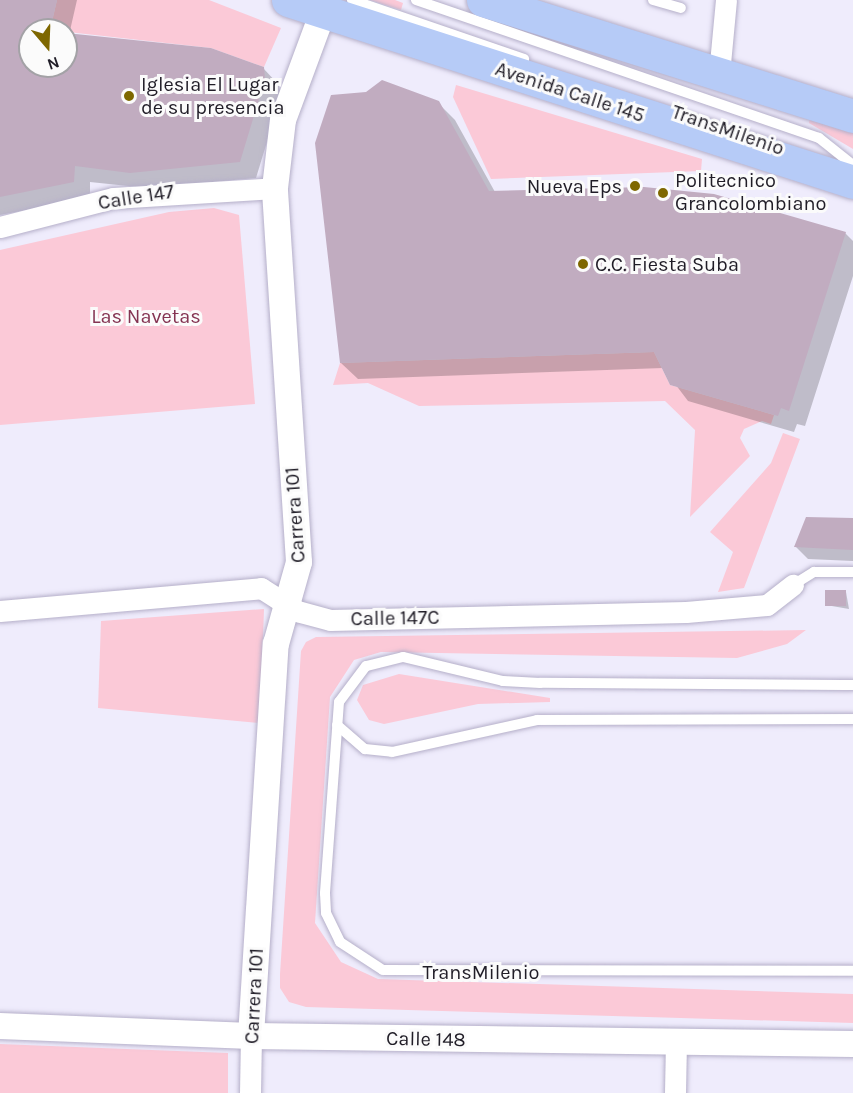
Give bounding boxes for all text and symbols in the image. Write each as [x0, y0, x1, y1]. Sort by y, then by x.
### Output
north arrow [18, 18, 78, 78]
text: N [45, 53, 62, 74]
street label: Avenida Calle 145 [492, 57, 648, 127]
place label: Iglesia El Lugar de su presencia [141, 72, 285, 119]
marker: Iglesia El Lugar de su presencia [122, 89, 136, 103]
street label: TransMilenio [669, 100, 787, 160]
place label: Politecnico Grancolombiano [675, 169, 826, 216]
place label: Nueva Eps [527, 174, 622, 198]
marker: Nueva Eps [626, 177, 644, 195]
street label: Calle 147 [96, 179, 176, 215]
marker: Politecnico Grancolombiano [656, 186, 670, 200]
place label: C.C. Fiesta Suba [595, 252, 739, 276]
marker: C.C. Fiesta Suba [576, 257, 590, 271]
park label: Las Navetas [91, 304, 201, 328]
street label: Carrera 101 [280, 466, 310, 564]
street label: Calle 147C [350, 605, 440, 631]
street label: Carrera 101 [240, 947, 268, 1045]
street label: TransMilenio [422, 960, 540, 984]
street label: Calle 148 [386, 1026, 466, 1052]

